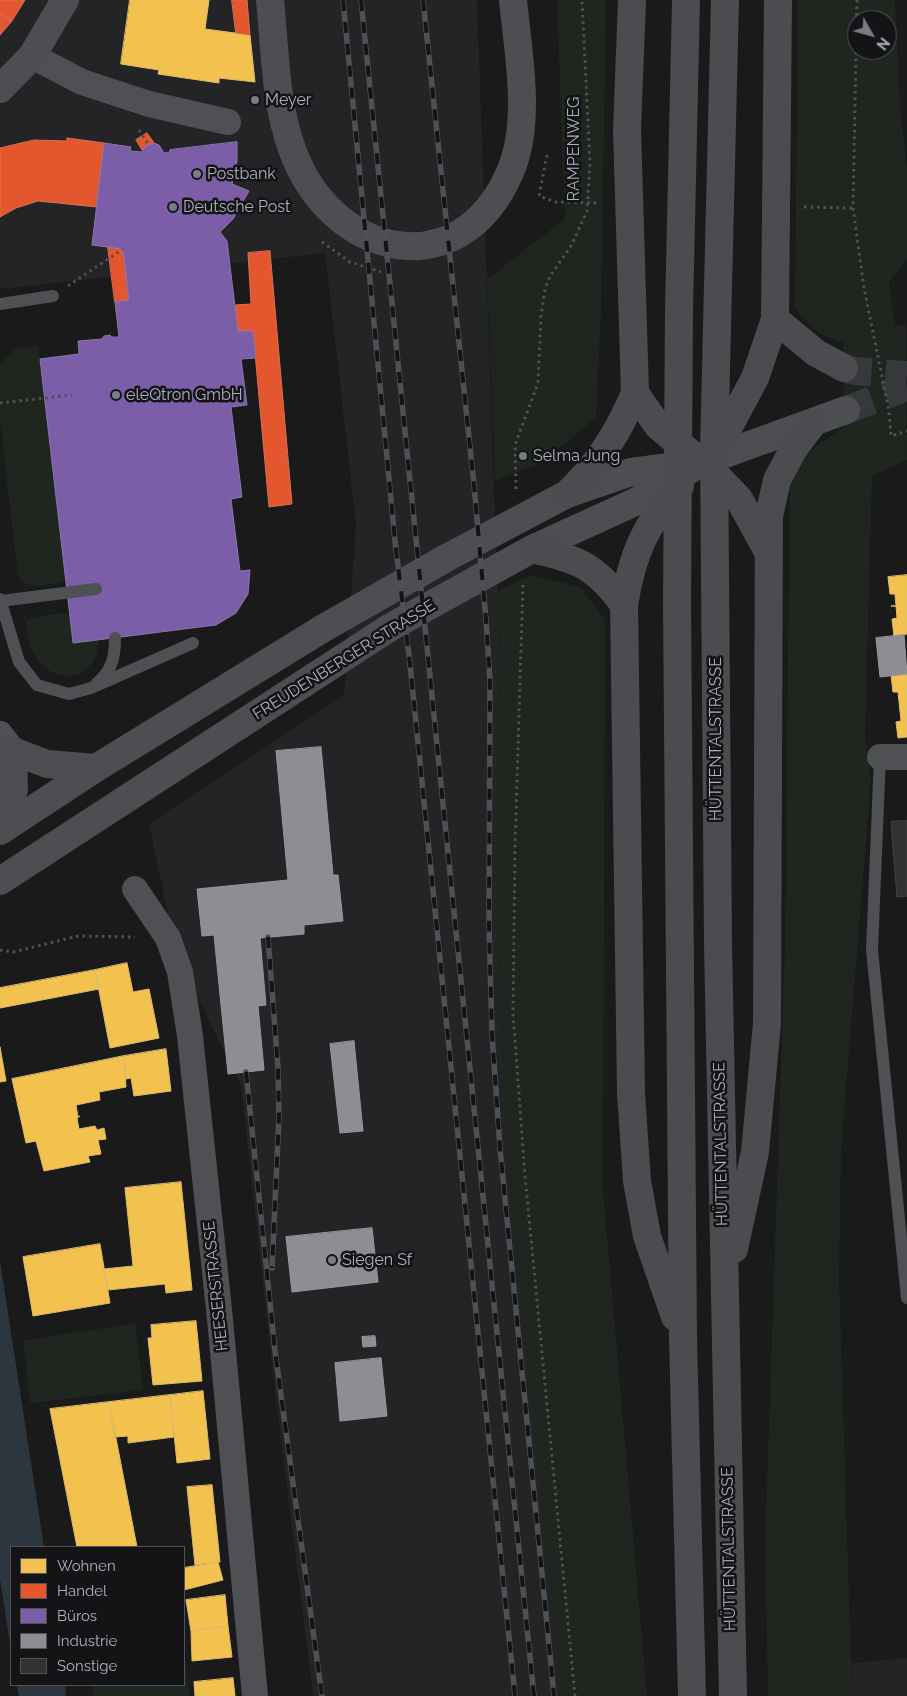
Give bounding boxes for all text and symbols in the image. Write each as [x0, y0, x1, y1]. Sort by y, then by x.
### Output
north arrow [847, 10, 897, 60]
text: N [873, 34, 893, 53]
place label: Meyer [265, 90, 311, 110]
marker: Meyer [249, 94, 261, 106]
street label: RAMPENWEG [564, 97, 584, 201]
place label: Postbank [207, 164, 276, 184]
marker: Postbank [191, 168, 203, 180]
place label: Deutsche Post [183, 197, 290, 217]
marker: Deutsche Post [167, 201, 179, 213]
place label: eleQtron GmbH [126, 385, 242, 405]
marker: eleQtron GmbH [110, 389, 122, 401]
place label: Selma Jung [533, 446, 620, 466]
marker: Selma Jung [517, 450, 529, 462]
street label: FREUDENBERGER STRASSE [249, 596, 439, 724]
street label: HÜTTENTALSTRASSE [706, 657, 726, 821]
street label: HÜTTENTALSTRASSE [710, 1062, 732, 1226]
street label: HEESERSTRASSE [200, 1220, 232, 1352]
place label: Siegen Sf [342, 1250, 412, 1270]
marker: Siegen Sf [326, 1254, 338, 1266]
street label: HÜTTENTALSTRASSE [718, 1467, 740, 1631]
legend [10, 1546, 185, 1686]
text: Wohnen [57, 1557, 116, 1575]
text: Handel [57, 1582, 107, 1600]
text: Büros [57, 1607, 97, 1625]
text: Industrie [57, 1632, 117, 1650]
text: Sonstige [57, 1657, 117, 1675]

